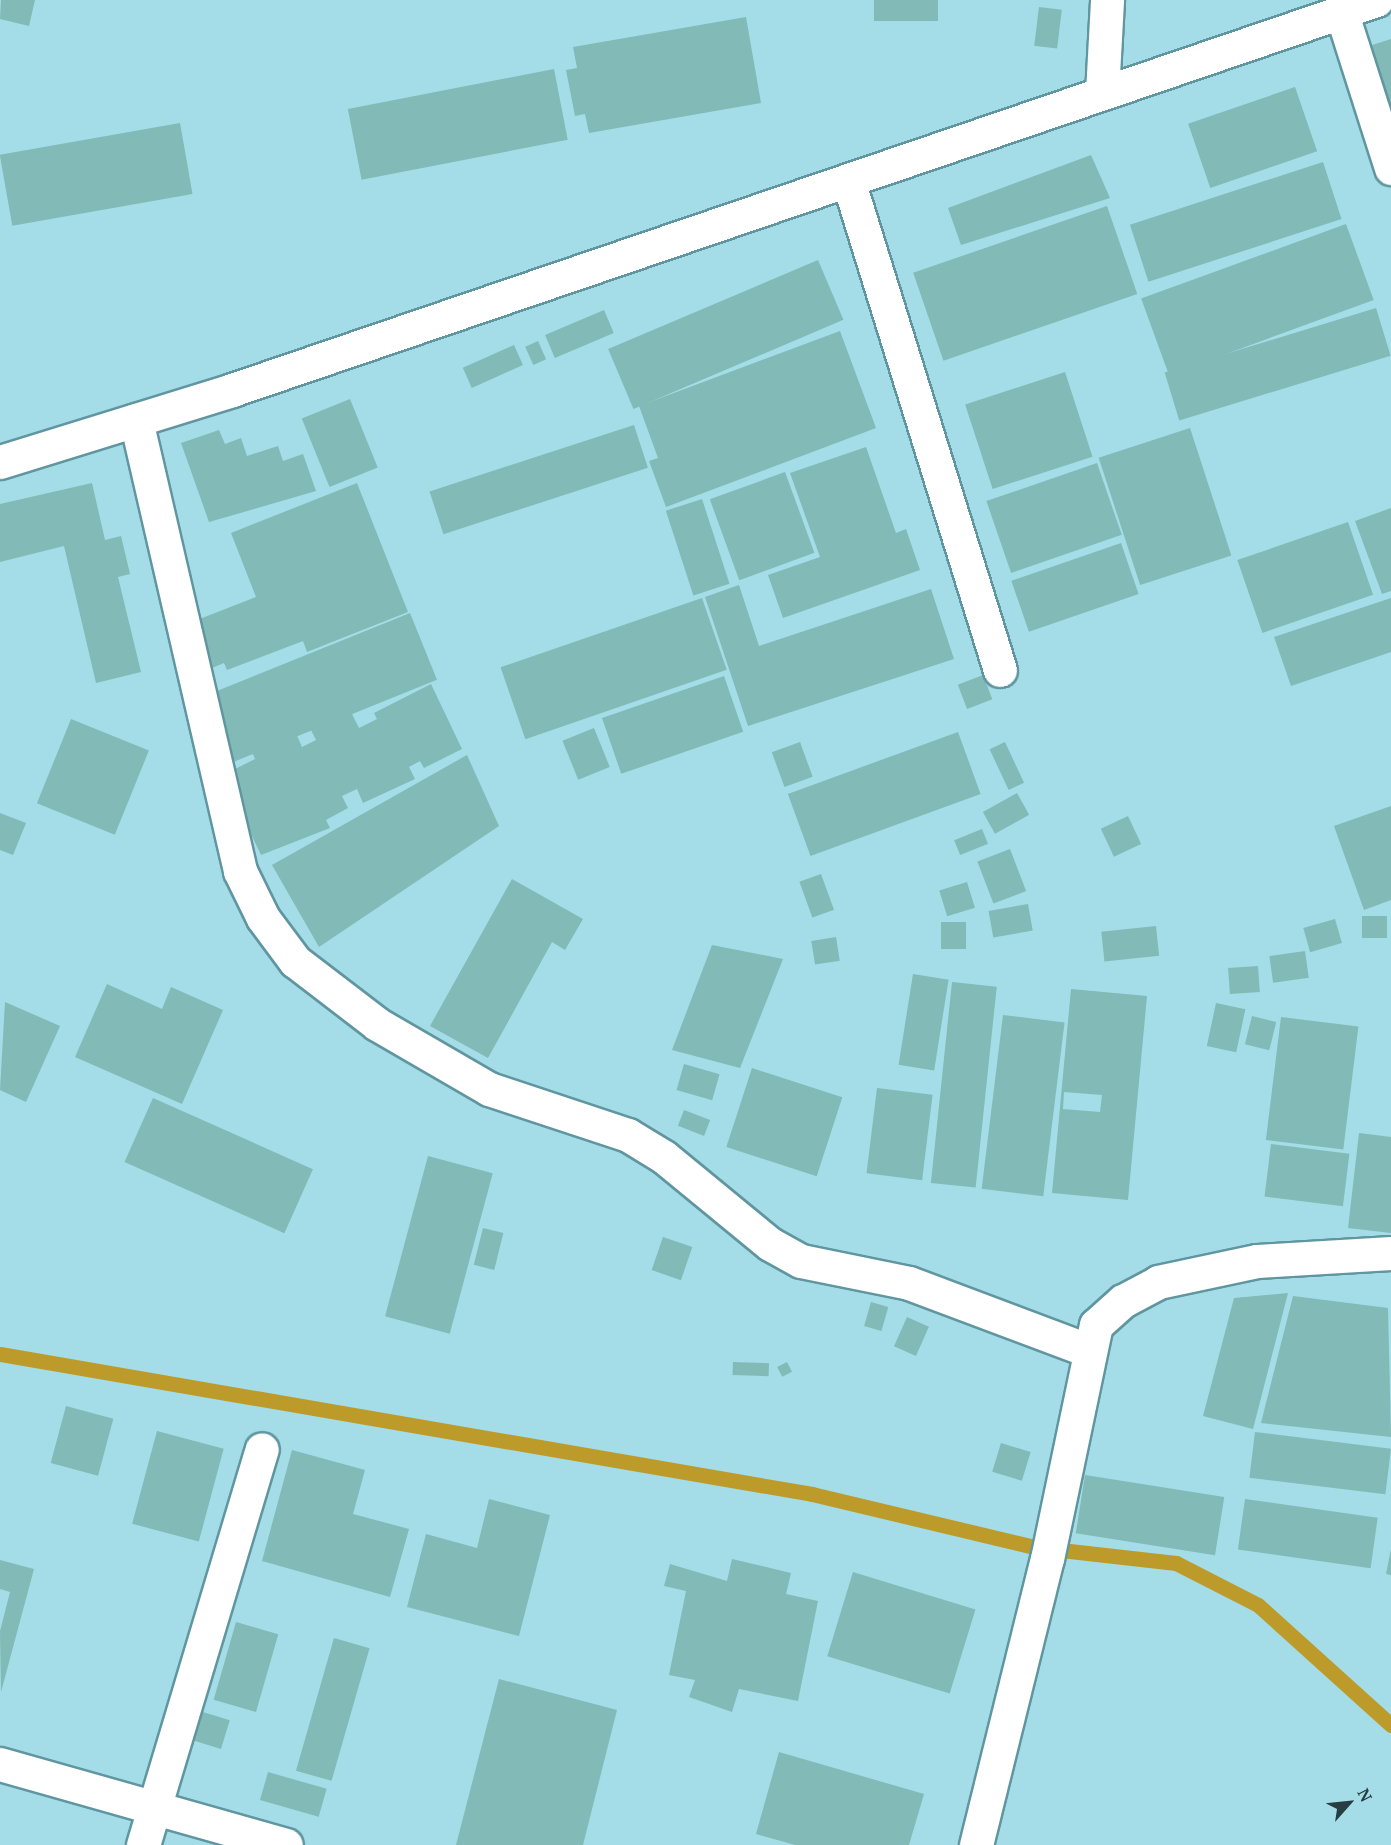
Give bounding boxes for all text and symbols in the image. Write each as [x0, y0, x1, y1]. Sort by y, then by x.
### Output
north arrow [1319, 1773, 1379, 1833]
text: N [1352, 1784, 1378, 1805]

